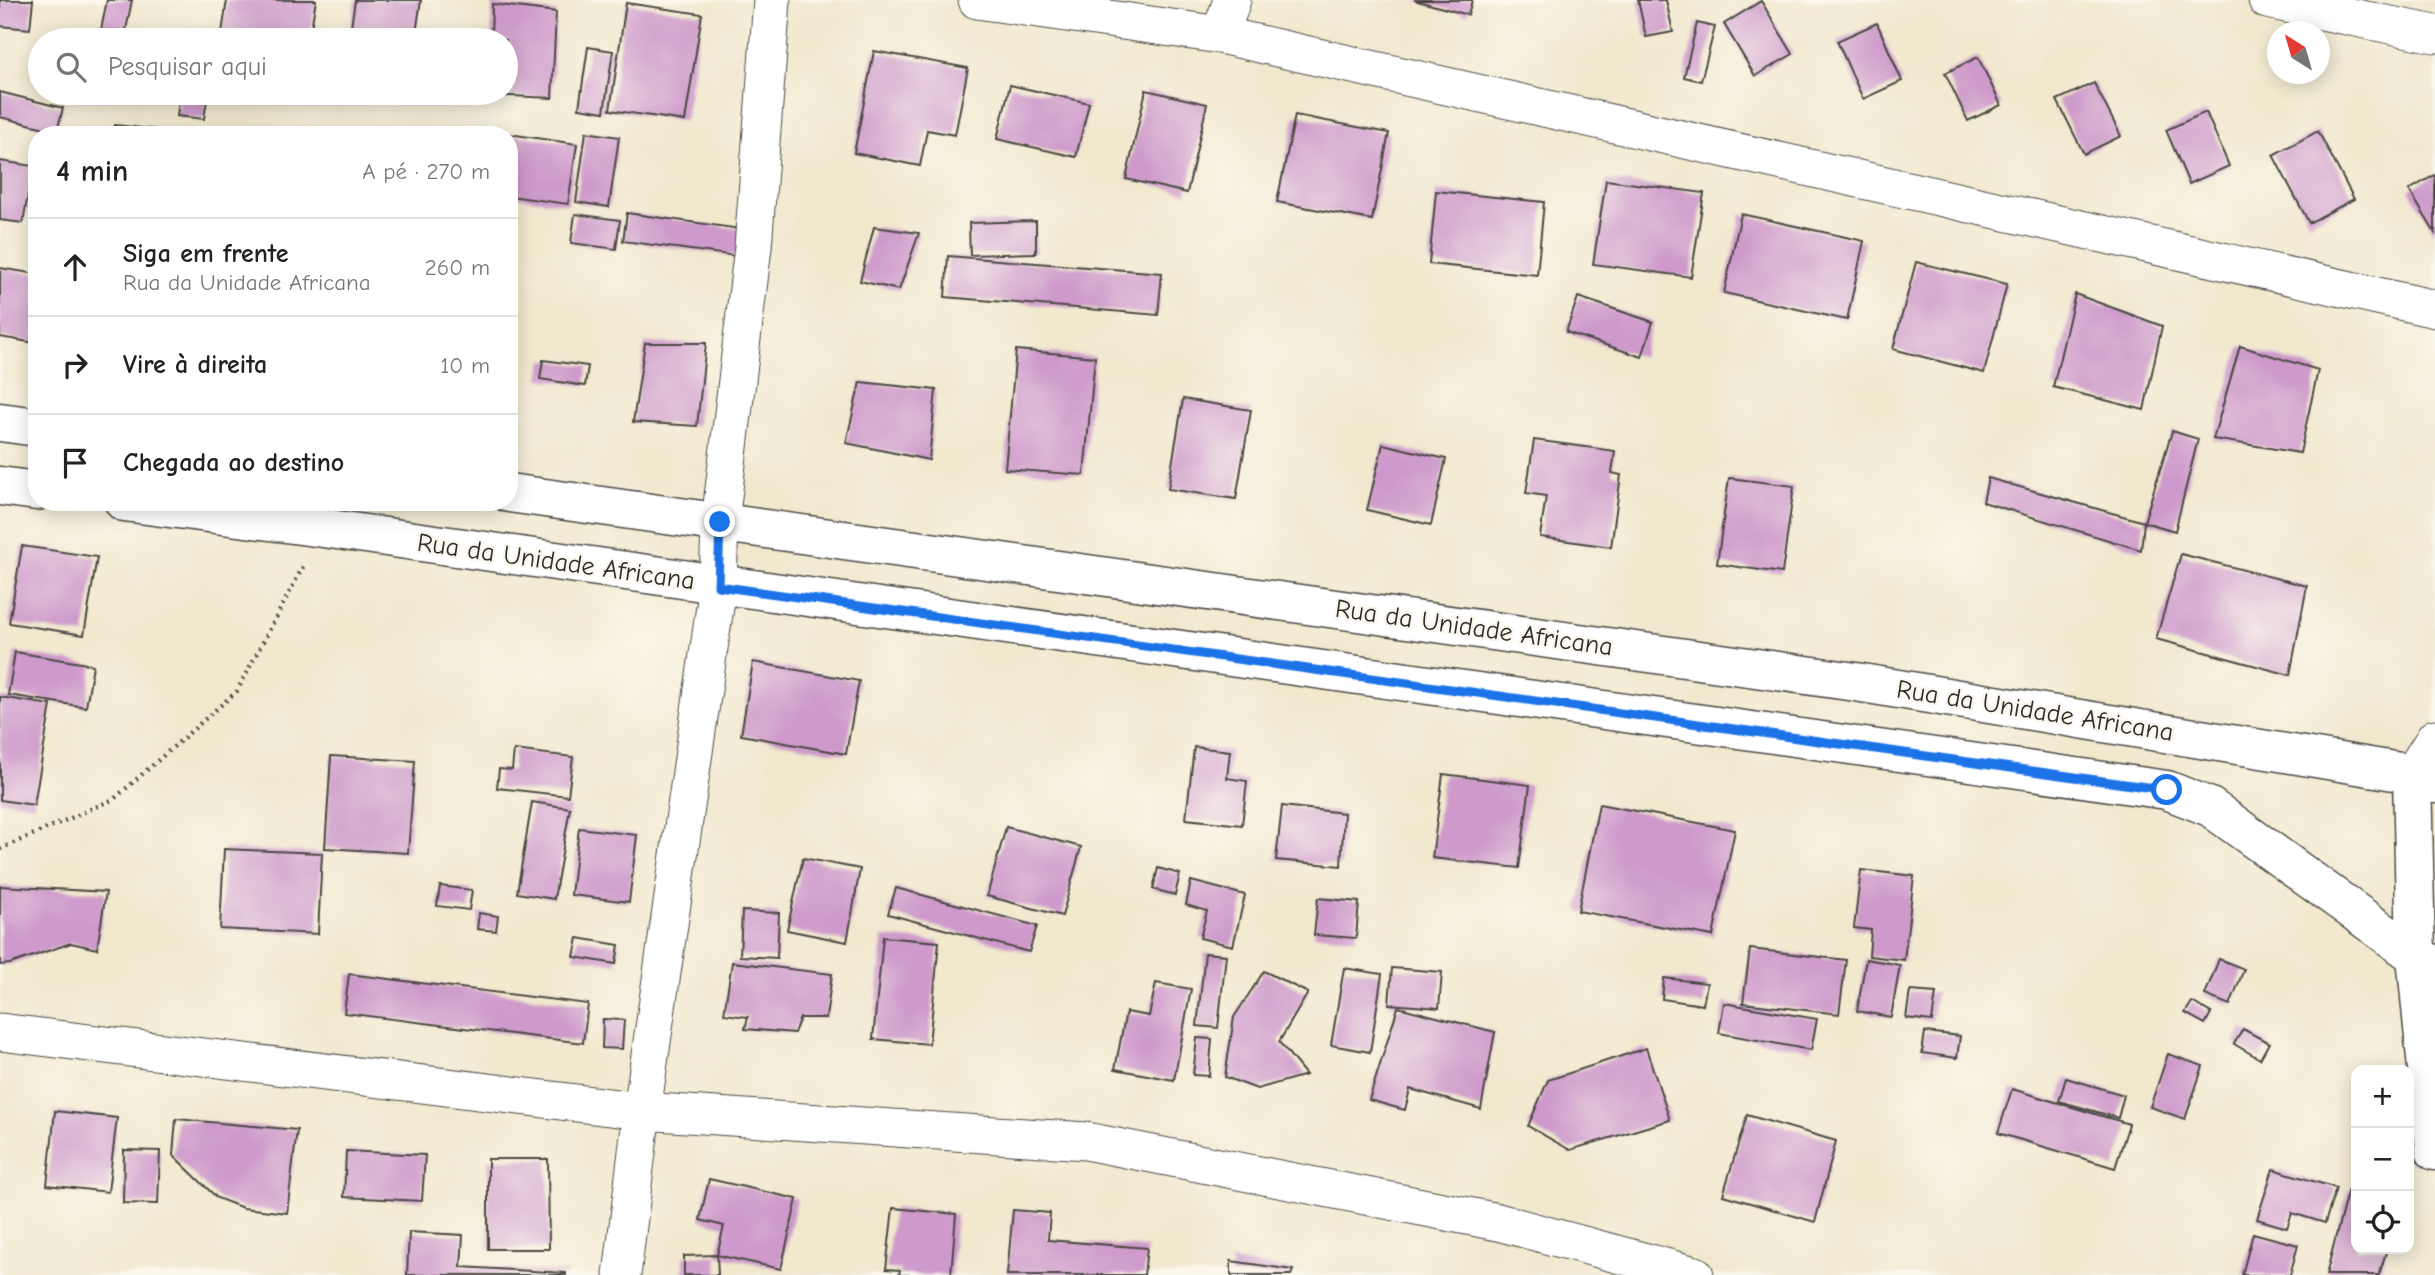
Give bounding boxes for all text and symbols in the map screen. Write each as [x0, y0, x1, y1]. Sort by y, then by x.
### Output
north arrow [2267, 21, 2330, 84]
search box [28, 28, 518, 105]
icon: search [52, 48, 90, 86]
text: Pesquisar aqui [108, 52, 267, 82]
text: 4 min [56, 154, 128, 189]
text: A pé · 270 m [362, 158, 490, 185]
text: Siga em frente [123, 239, 289, 269]
icon: ahead [56, 248, 94, 286]
text: 260 m [425, 254, 490, 281]
text: Rua da Unidade Africana [123, 269, 371, 296]
icon: right [56, 346, 94, 384]
text: Vire à direita [123, 350, 267, 380]
text: 10 m [440, 352, 490, 379]
icon: arrive [56, 444, 94, 482]
text: Chegada ao destino [123, 448, 344, 478]
route end [704, 506, 735, 537]
street label: Rua da Unidade Africana [415, 528, 697, 596]
street label: Rua da Unidade Africana [1333, 594, 1615, 662]
street label: Rua da Unidade Africana [1894, 674, 2176, 748]
route start [2151, 774, 2182, 805]
map controls [2351, 1065, 2414, 1254]
button: + [2351, 1065, 2414, 1128]
button: − [2351, 1128, 2414, 1191]
button: locate [2351, 1191, 2414, 1254]

